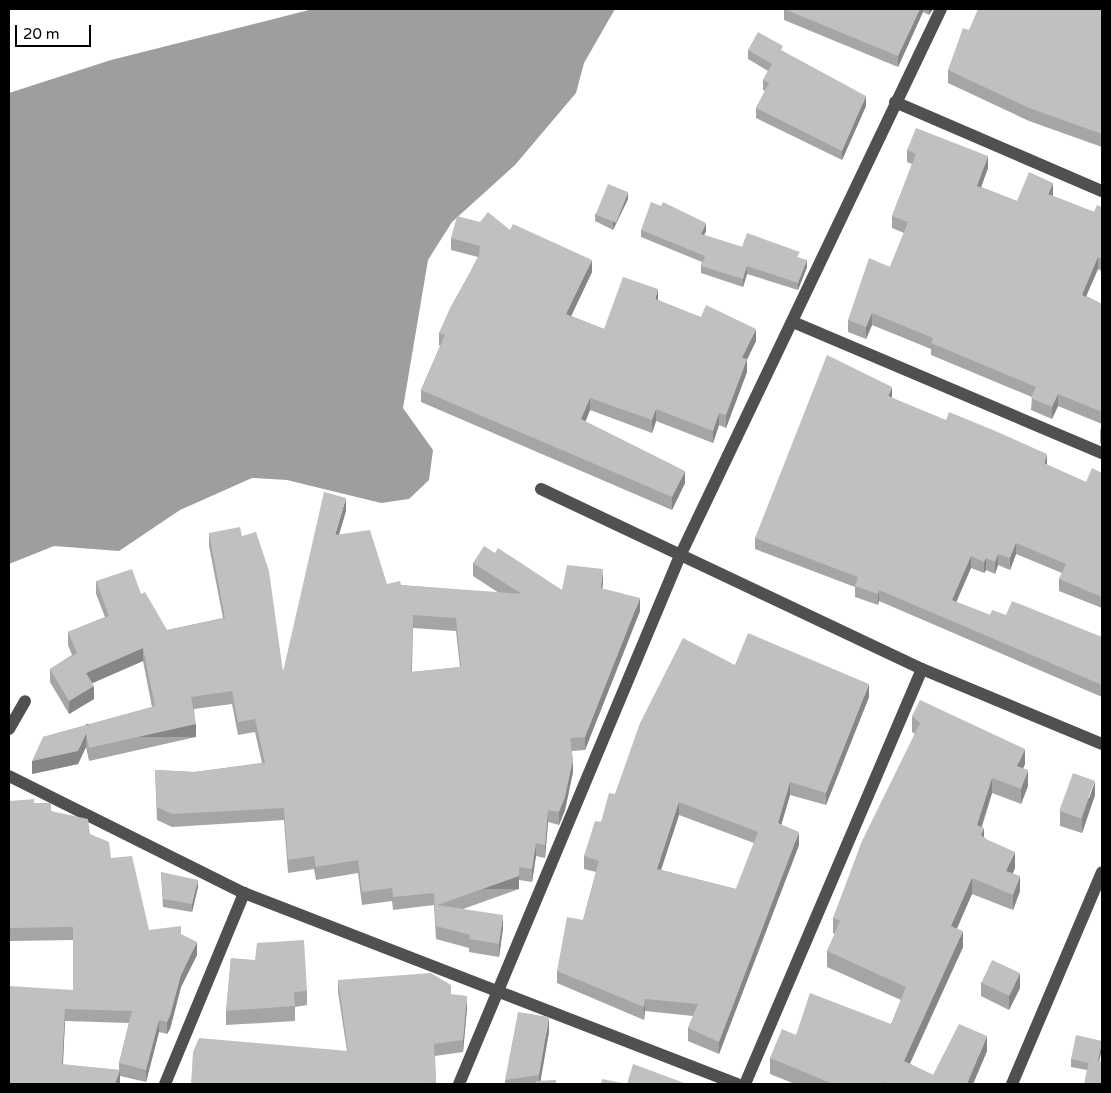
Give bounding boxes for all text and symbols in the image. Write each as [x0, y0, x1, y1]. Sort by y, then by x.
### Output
scale bar [18, 15, 94, 47]
text: 20 m [23, 25, 60, 43]

